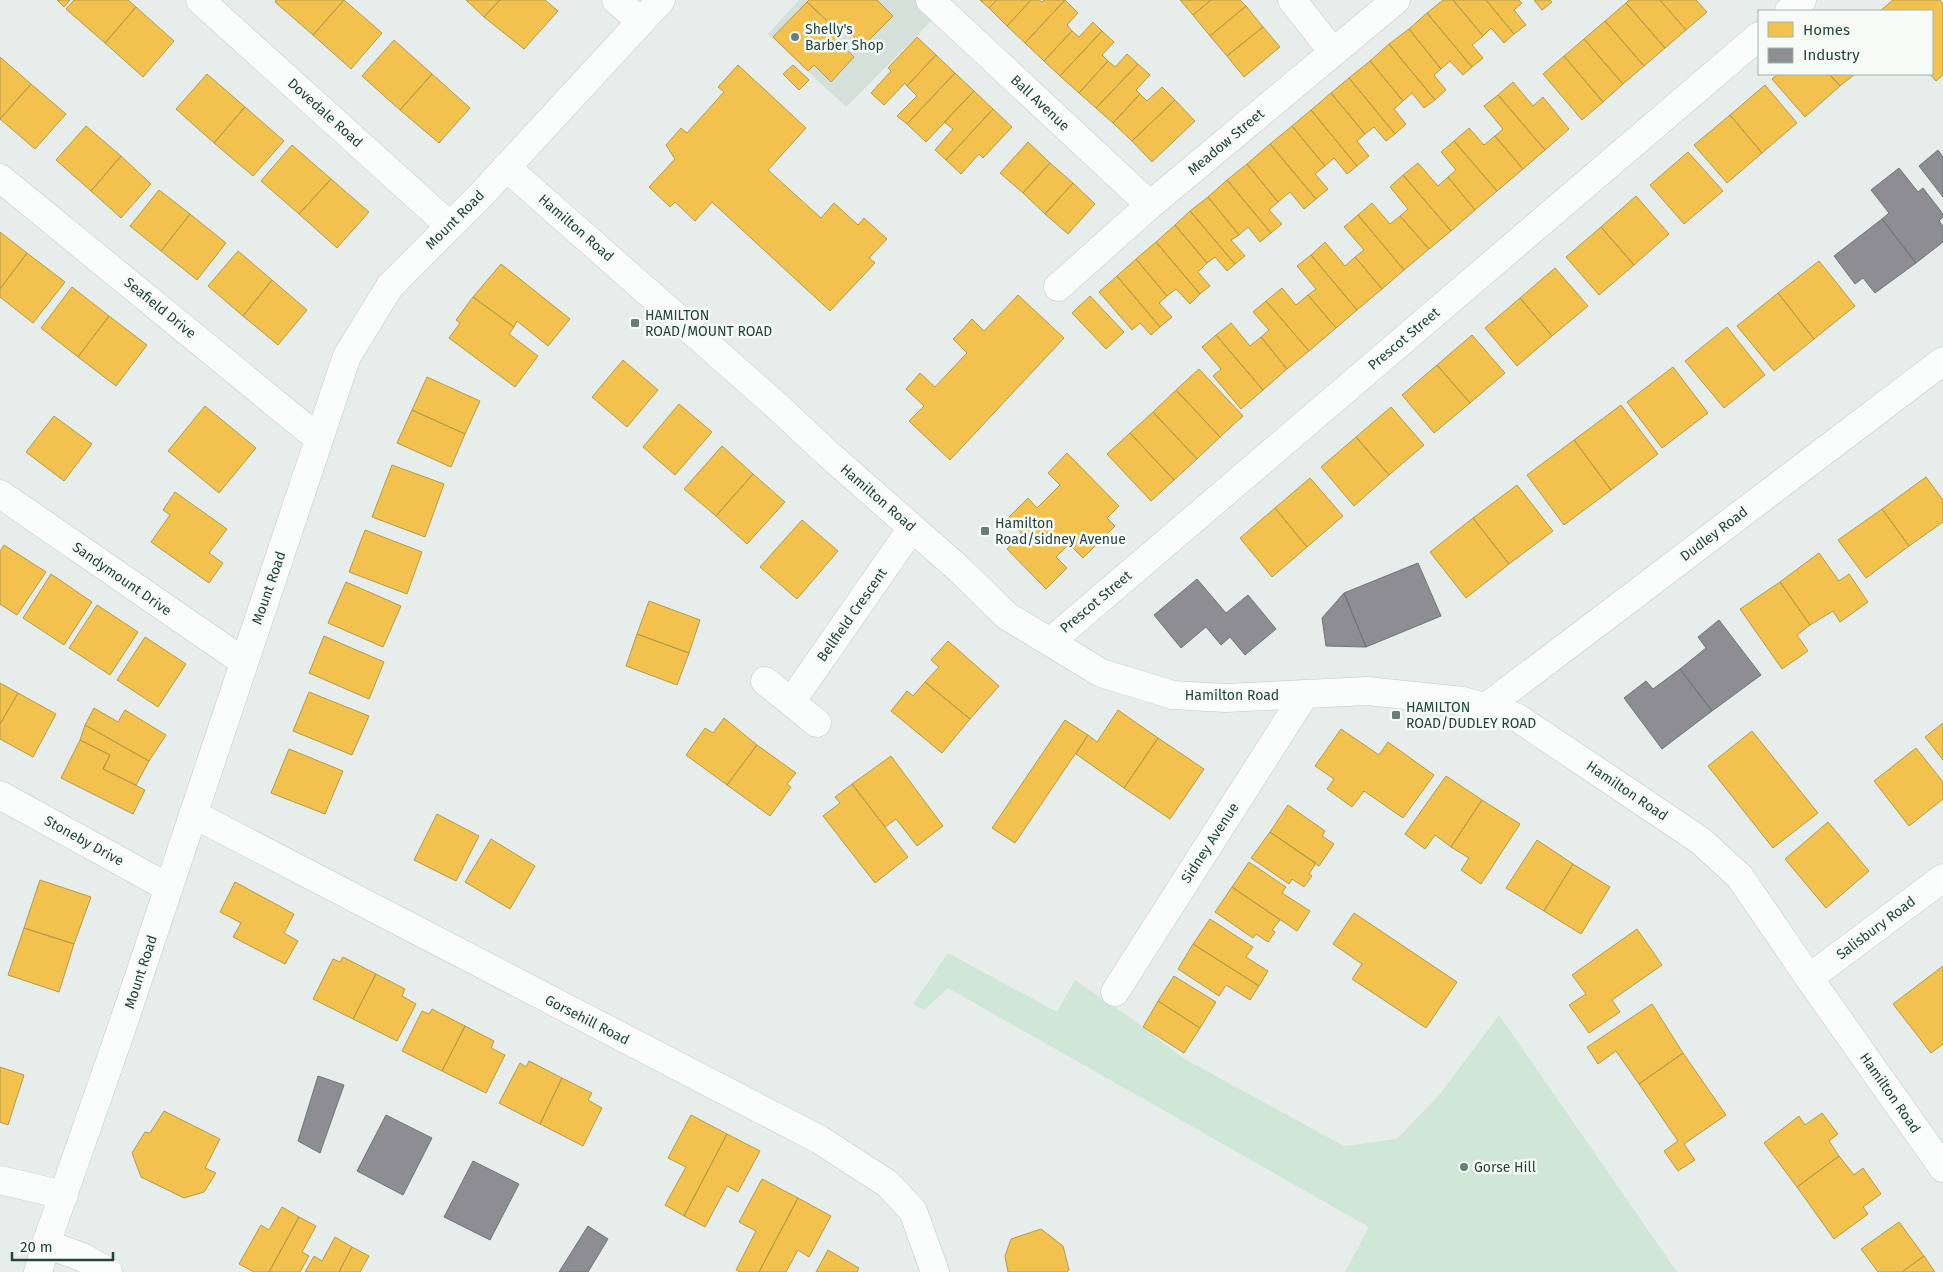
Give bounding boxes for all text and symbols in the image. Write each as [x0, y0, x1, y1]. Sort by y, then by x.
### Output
legend [1758, 10, 1933, 75]
place label: Shelly's Barber Shop [805, 21, 884, 54]
text: Homes [1803, 21, 1850, 39]
marker: Shelly's Barber Shop [789, 31, 801, 43]
text: Industry [1803, 46, 1860, 64]
street label: Ball Avenue [1007, 71, 1073, 135]
street label: Dovedale Road [284, 75, 366, 151]
street label: Meadow Street [1184, 105, 1268, 179]
street label: Mount Road [422, 187, 488, 253]
street label: Hamilton Road [535, 191, 617, 265]
street label: Seafield Drive [121, 274, 199, 342]
street label: Prescot Street [1365, 303, 1444, 374]
place label: HAMILTON ROAD/MOUNT ROAD [645, 307, 772, 340]
marker: HAMILTON ROAD/MOUNT ROAD [629, 317, 641, 329]
street label: Hamilton Road [837, 461, 919, 535]
street label: Dudley Road [1677, 503, 1751, 565]
place label: Hamilton Road/sidney Avenue [995, 515, 1126, 548]
marker: Hamilton Road/sidney Avenue [979, 525, 991, 537]
street label: Sandymount Drive [69, 539, 175, 619]
street label: Mount Road [249, 549, 289, 627]
street label: Bellfield Crescent [813, 564, 891, 665]
street label: Prescot Street [1057, 566, 1136, 637]
street label: Hamilton Road [1185, 687, 1279, 704]
place label: HAMILTON ROAD/DUDLEY ROAD [1406, 699, 1536, 732]
marker: HAMILTON ROAD/DUDLEY ROAD [1390, 709, 1402, 721]
street label: Hamilton Road [1583, 758, 1671, 824]
street label: Sidney Avenue [1178, 799, 1242, 887]
street label: Stoneby Drive [41, 812, 127, 870]
street label: Salisbury Road [1833, 893, 1919, 963]
street label: Mount Road [121, 933, 161, 1011]
street label: Gorsehill Road [542, 991, 632, 1049]
street label: Hamilton Road [1856, 1049, 1924, 1137]
place label: Gorse Hill [1474, 1159, 1536, 1176]
marker: Gorse Hill [1458, 1161, 1470, 1173]
scale bar [12, 1230, 114, 1262]
text: 20 m [20, 1238, 53, 1256]

